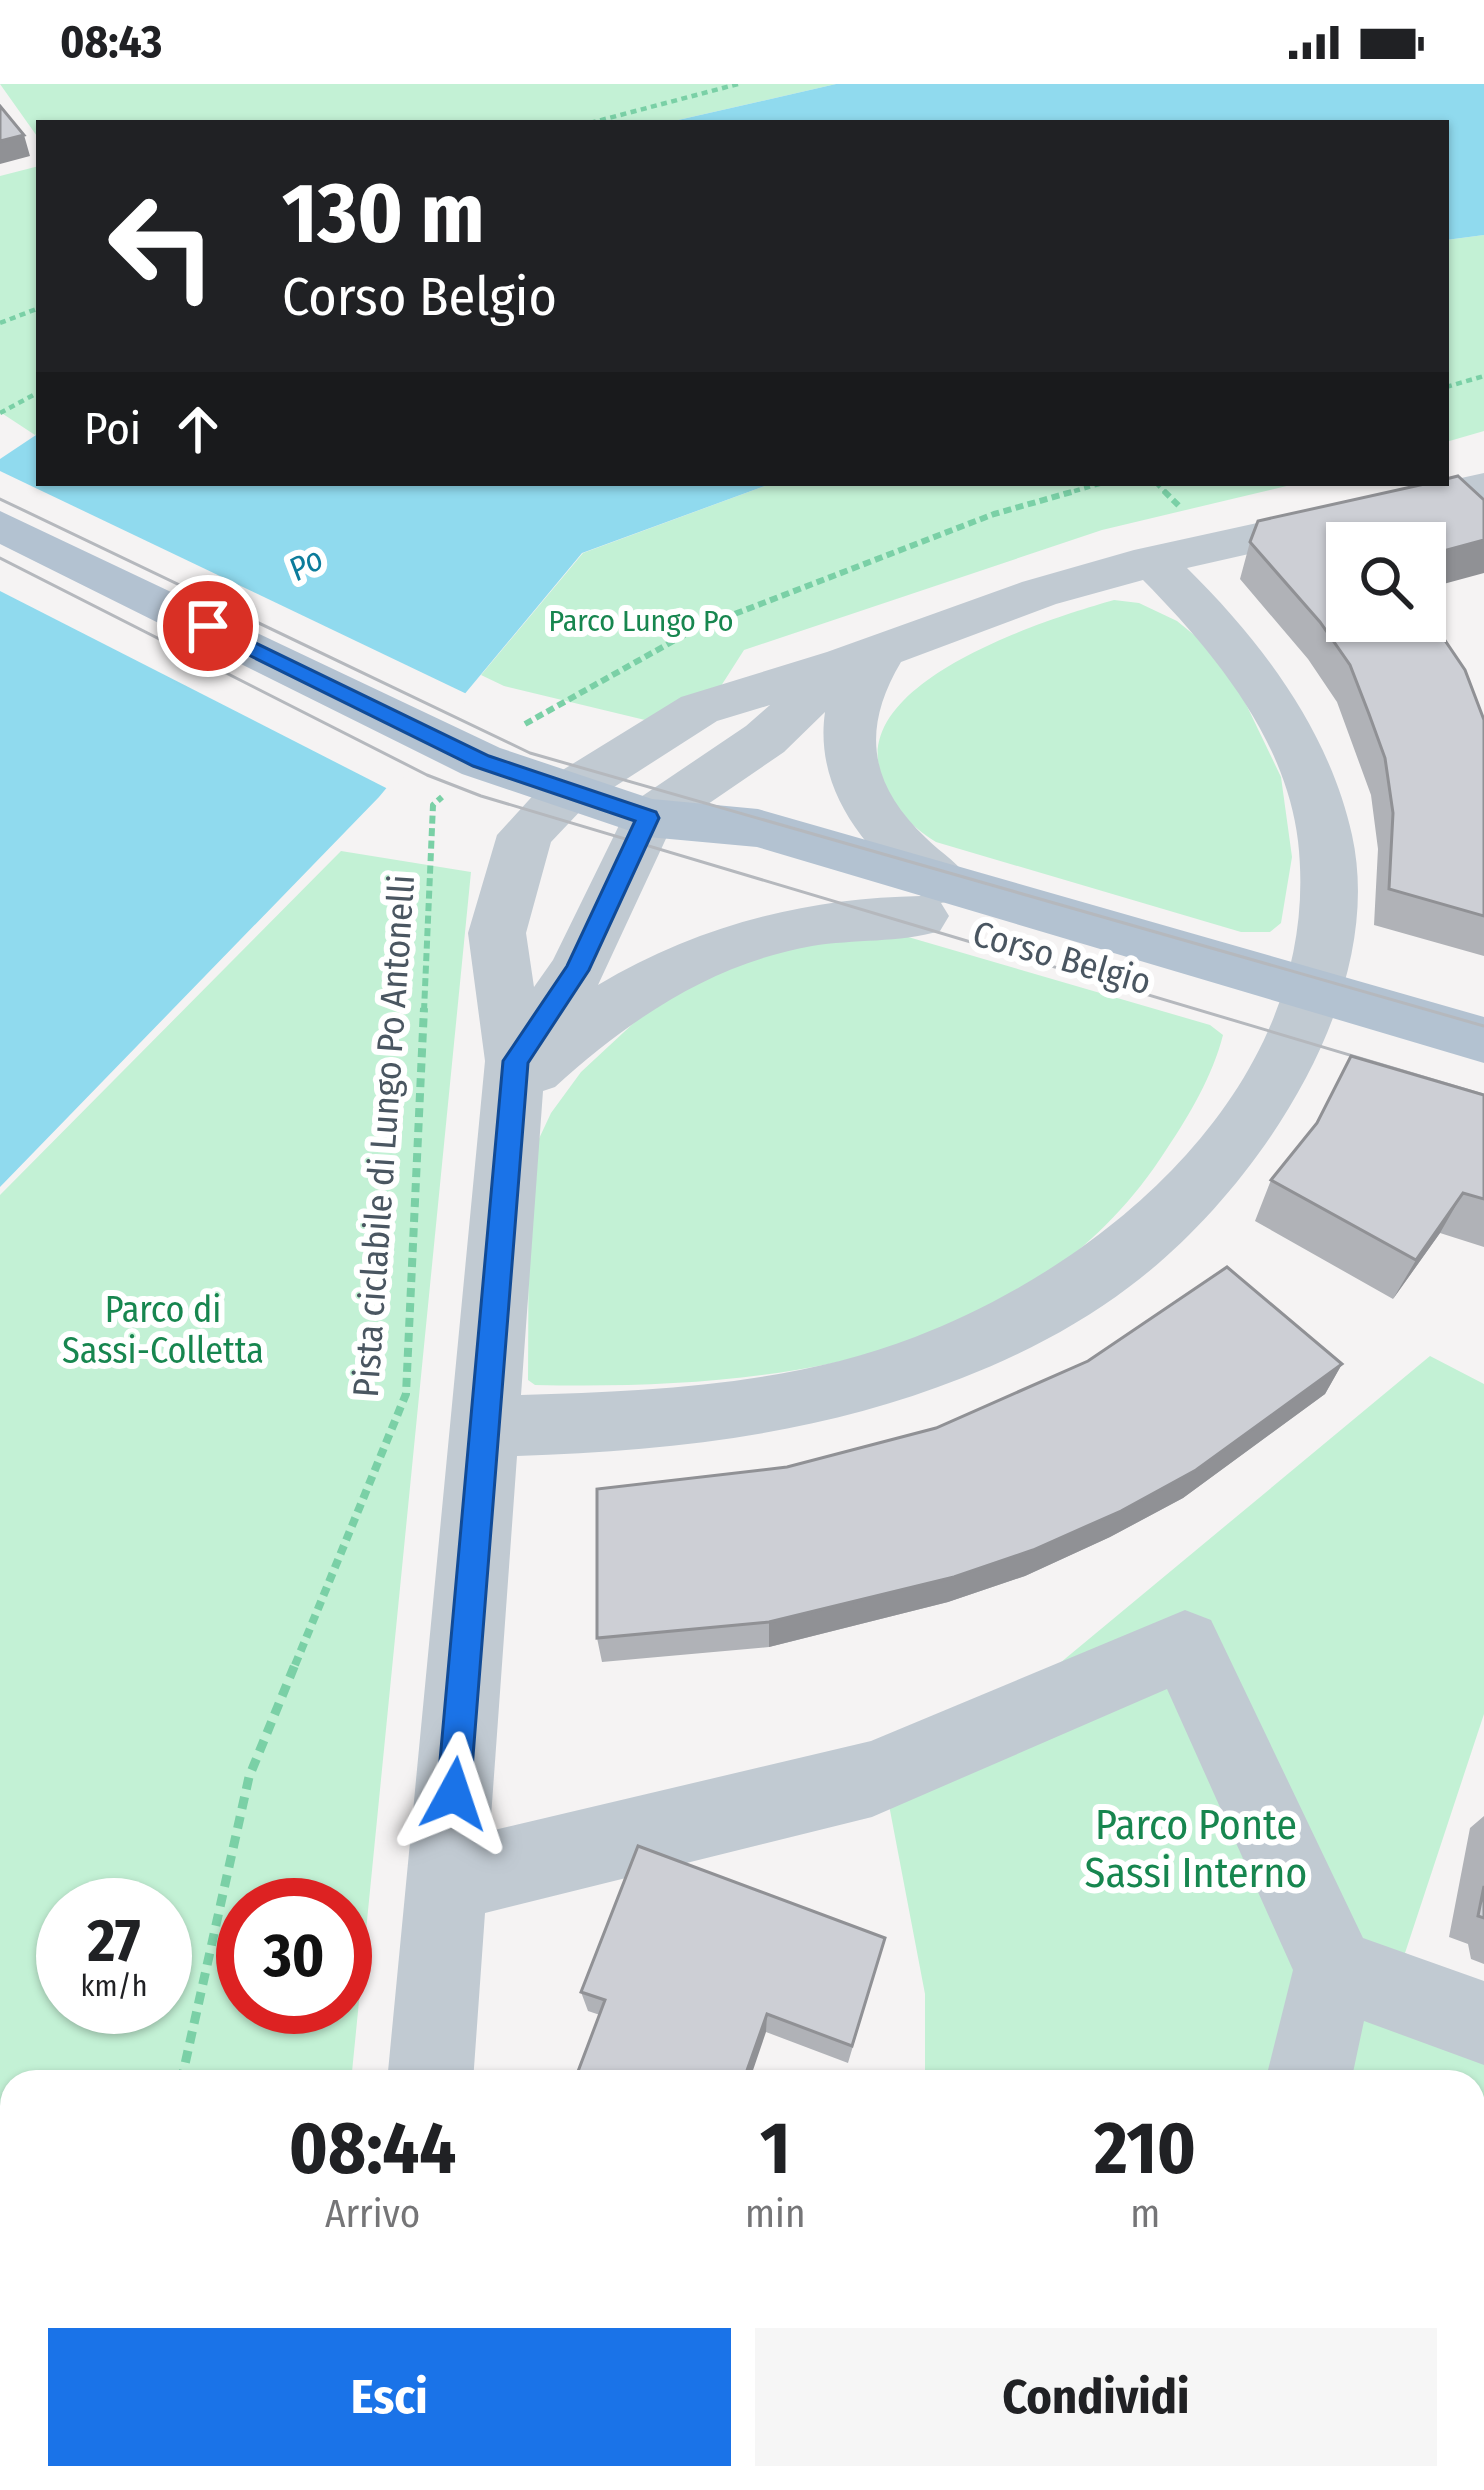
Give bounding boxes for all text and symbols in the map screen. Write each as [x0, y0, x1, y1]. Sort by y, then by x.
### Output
text: 08:43 [60, 15, 162, 69]
text: 130 m [282, 163, 485, 264]
icon: left [84, 168, 240, 324]
text: Corso Belgio [282, 265, 557, 329]
icon: ahead [165, 396, 231, 462]
text: Poi [84, 402, 141, 456]
map controls [1326, 522, 1446, 642]
button: search [1326, 522, 1446, 642]
water label: Po [282, 538, 330, 590]
pin [157, 575, 259, 677]
icon: arrive [175, 593, 241, 659]
park label: Parco Lungo Po [549, 603, 733, 639]
street label: Pista ciclabile di Lungo Po Antonelli [344, 873, 424, 1399]
street label: Corso Belgio [968, 912, 1156, 1004]
park label: Parco di Sassi-Colletta [62, 1288, 264, 1373]
position arrow [391, 1731, 517, 1857]
park label: Parco Ponte Sassi Interno [1085, 1800, 1307, 1898]
speed limit sign: 30 [216, 1878, 372, 2034]
text: 27 [87, 1905, 141, 1977]
text: km/h [81, 1968, 147, 2004]
text: 08:44 [289, 2106, 456, 2192]
text: 1 [760, 2106, 791, 2192]
text: 210 [1094, 2106, 1196, 2192]
text: Arrivo [325, 2191, 420, 2237]
text: min [745, 2191, 805, 2237]
text: m [1130, 2191, 1160, 2237]
button: Esci [48, 2328, 731, 2466]
button: Condividi [755, 2328, 1437, 2466]

